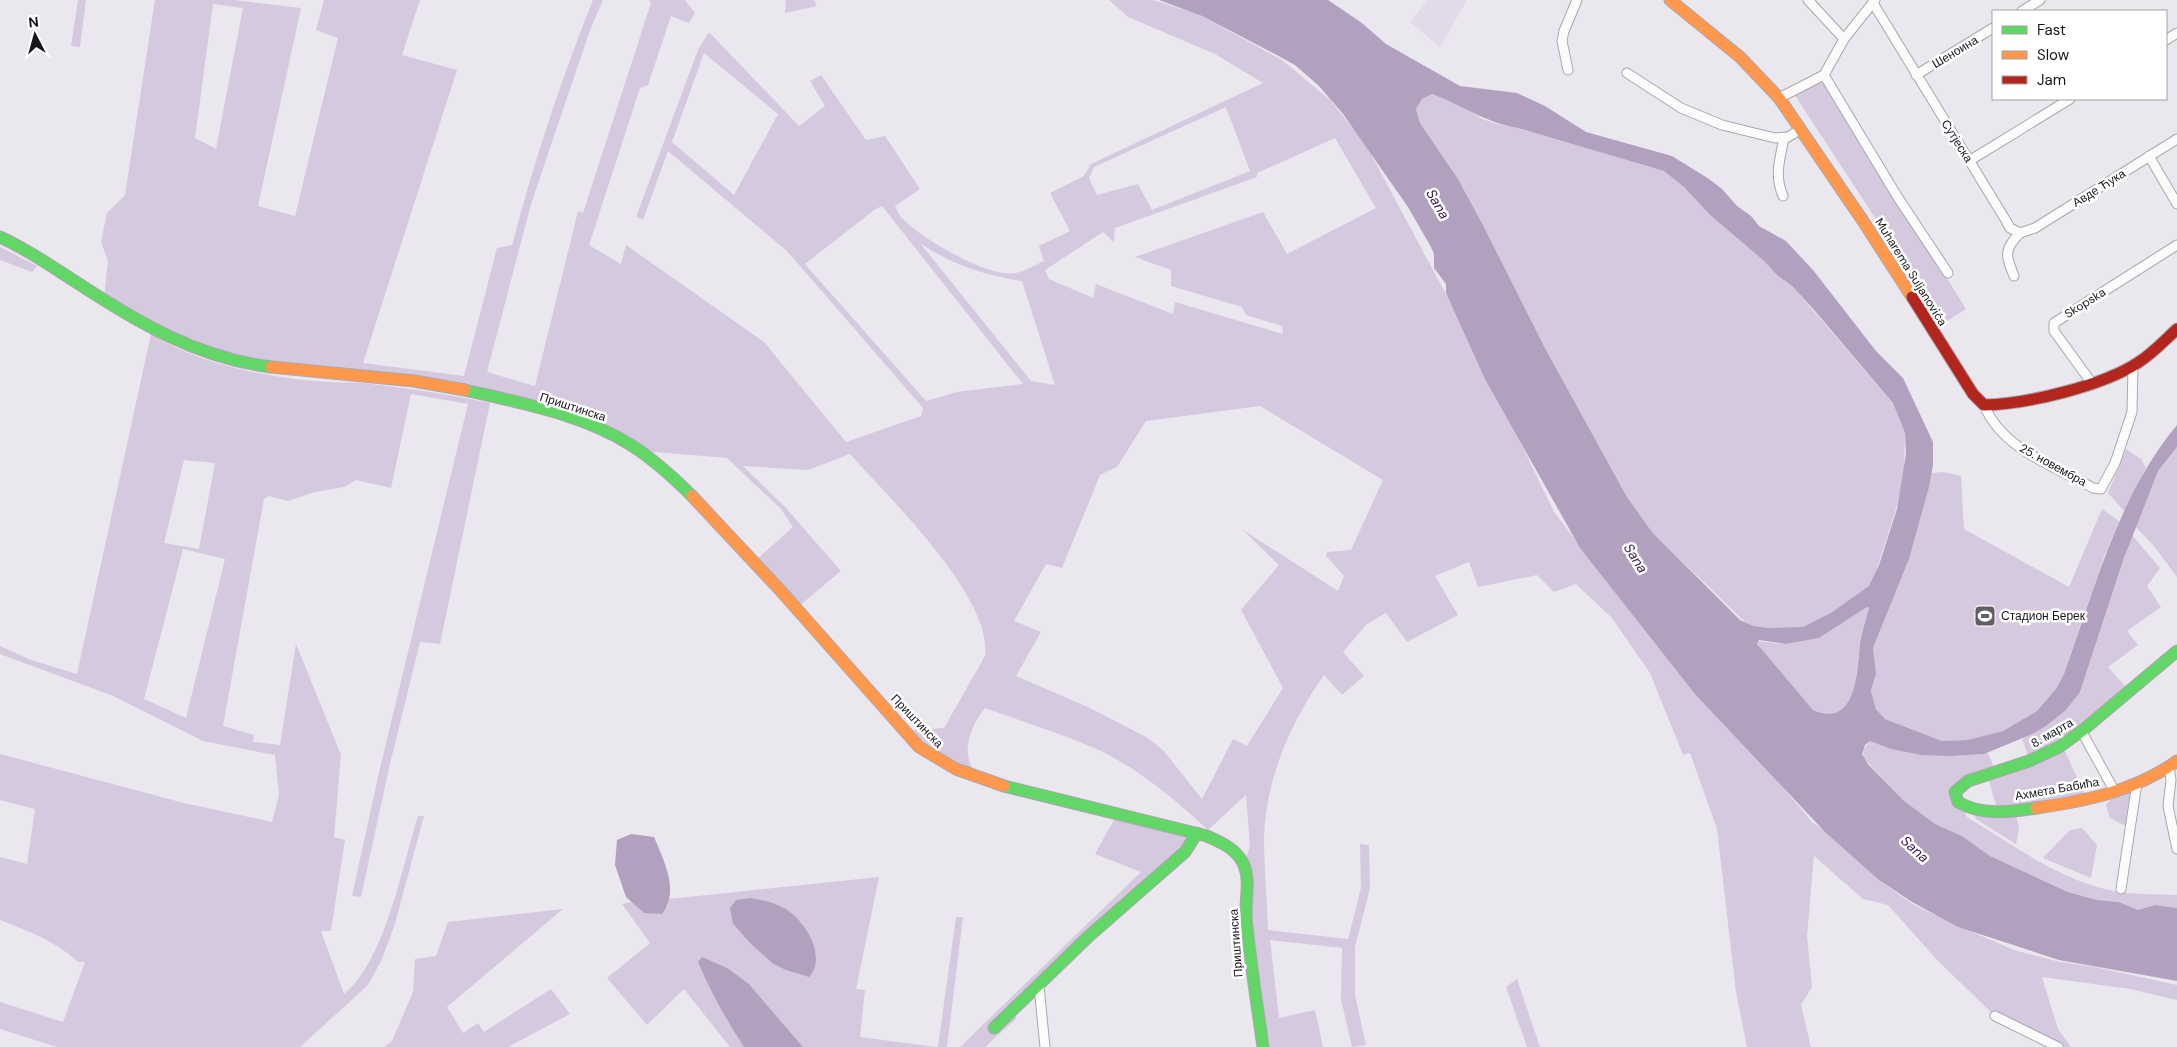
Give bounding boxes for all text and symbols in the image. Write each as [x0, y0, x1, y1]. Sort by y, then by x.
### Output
north arrow [10, 10, 60, 60]
legend [1992, 10, 2167, 100]
text: N [28, 13, 40, 32]
text: Fast [2037, 20, 2066, 40]
street label: Шеноина [1929, 32, 1981, 72]
text: Slow [2037, 45, 2070, 65]
text: Jam [2037, 70, 2066, 90]
street label: Сутјеска [1938, 117, 1977, 166]
street label: Авде Ћука [2070, 165, 2129, 211]
water label: Sana [1422, 186, 1454, 222]
street label: Muharema Suljanovića [1871, 215, 1951, 329]
street label: Skopska [2061, 284, 2109, 322]
street label: Приштинска [538, 389, 608, 425]
street label: 25. новембра [2017, 440, 2090, 490]
water label: Sana [1620, 540, 1652, 576]
sports icon: Стадион Берек [1973, 604, 1997, 628]
place label: Стадион Берек [2001, 608, 2086, 624]
street label: Приштинска [887, 691, 947, 751]
street label: 8. марта [2028, 714, 2076, 751]
street label: Ахмета Бабића [2014, 774, 2101, 804]
water label: Sana [1897, 832, 1933, 866]
street label: Приштинска [1226, 908, 1246, 978]

